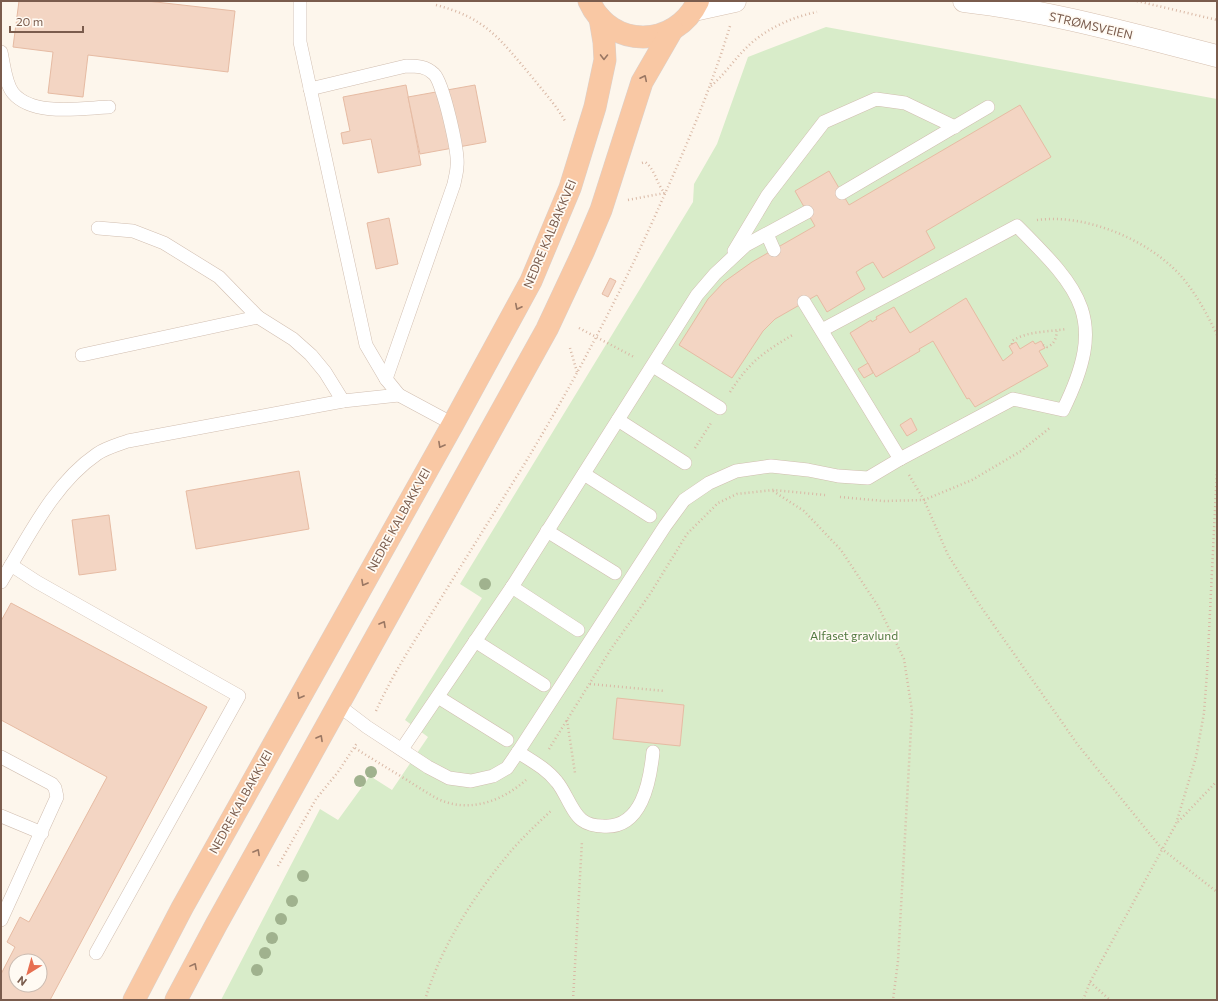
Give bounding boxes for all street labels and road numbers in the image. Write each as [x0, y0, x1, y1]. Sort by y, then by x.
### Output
street label: STRØMSVEIEN [1048, 9, 1134, 41]
street label: NEDRE KALBAKKVEI [520, 177, 578, 290]
street label: NEDRE KALBAKKVEI [364, 465, 432, 574]
street label: NEDRE KALBAKKVEI [206, 747, 274, 856]

